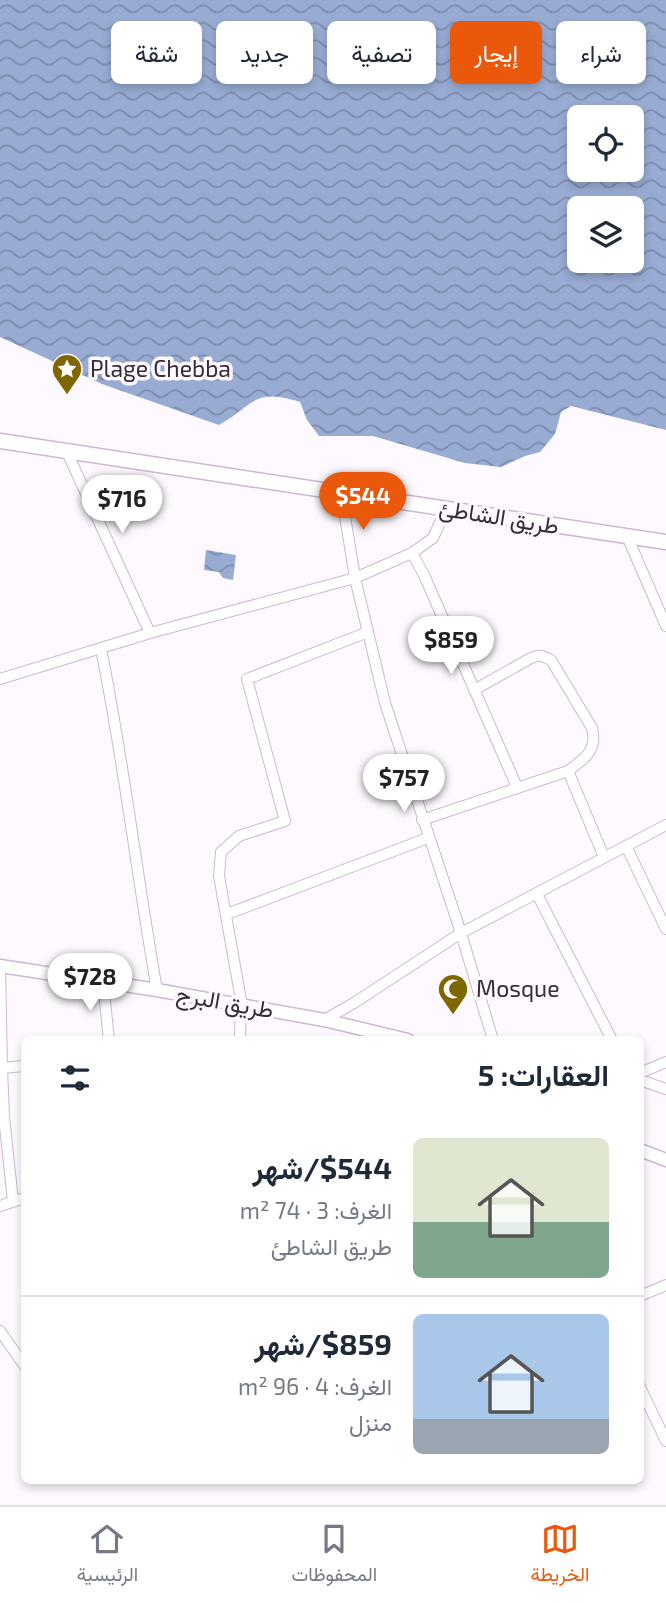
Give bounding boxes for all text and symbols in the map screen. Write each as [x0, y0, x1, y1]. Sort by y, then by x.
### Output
chip: شقة [111, 21, 202, 84]
chip: جديد [216, 21, 313, 84]
chip: تصفية [327, 21, 436, 84]
chip: إيجار [450, 21, 542, 84]
chip: شراء [556, 21, 646, 84]
map controls [567, 105, 644, 273]
button: locate [567, 105, 644, 182]
button: layers [567, 196, 644, 273]
place icon: Plage Chebba [50, 352, 84, 396]
place label: Plage Chebba [90, 354, 231, 382]
pin: $544 [322, 472, 404, 532]
pin: $716 [81, 476, 163, 535]
text: $544 [335, 481, 391, 509]
text: $716 [98, 484, 147, 512]
street label: طريق الشاطئ [437, 493, 561, 541]
pin: $859 [410, 616, 492, 676]
text: $859 [424, 625, 478, 653]
pin: $757 [363, 754, 445, 814]
text: $757 [379, 763, 429, 791]
pin: $728 [49, 954, 131, 1013]
text: $728 [63, 962, 117, 990]
mosque icon: Mosque [436, 972, 470, 1016]
place label: Mosque [476, 974, 560, 1002]
street label: طريق البرج [174, 979, 276, 1026]
text: العقارات: 5 [478, 1056, 609, 1092]
icon: filters [56, 1059, 94, 1097]
text: $544/شهر [252, 1149, 392, 1185]
icon: home [469, 1166, 553, 1250]
text: الغرف: 3 · 74 m² [240, 1196, 392, 1224]
text: طريق الشاطئ [271, 1232, 392, 1260]
text: $859/شهر [254, 1325, 392, 1361]
icon: home [469, 1342, 553, 1426]
text: الغرف: 4 · 96 m² [238, 1372, 392, 1400]
text: منزل [349, 1408, 392, 1436]
tab: الرئيسية [77, 1520, 138, 1591]
tab: المحفوظات [292, 1520, 377, 1591]
tab: الخريطة [531, 1520, 589, 1591]

